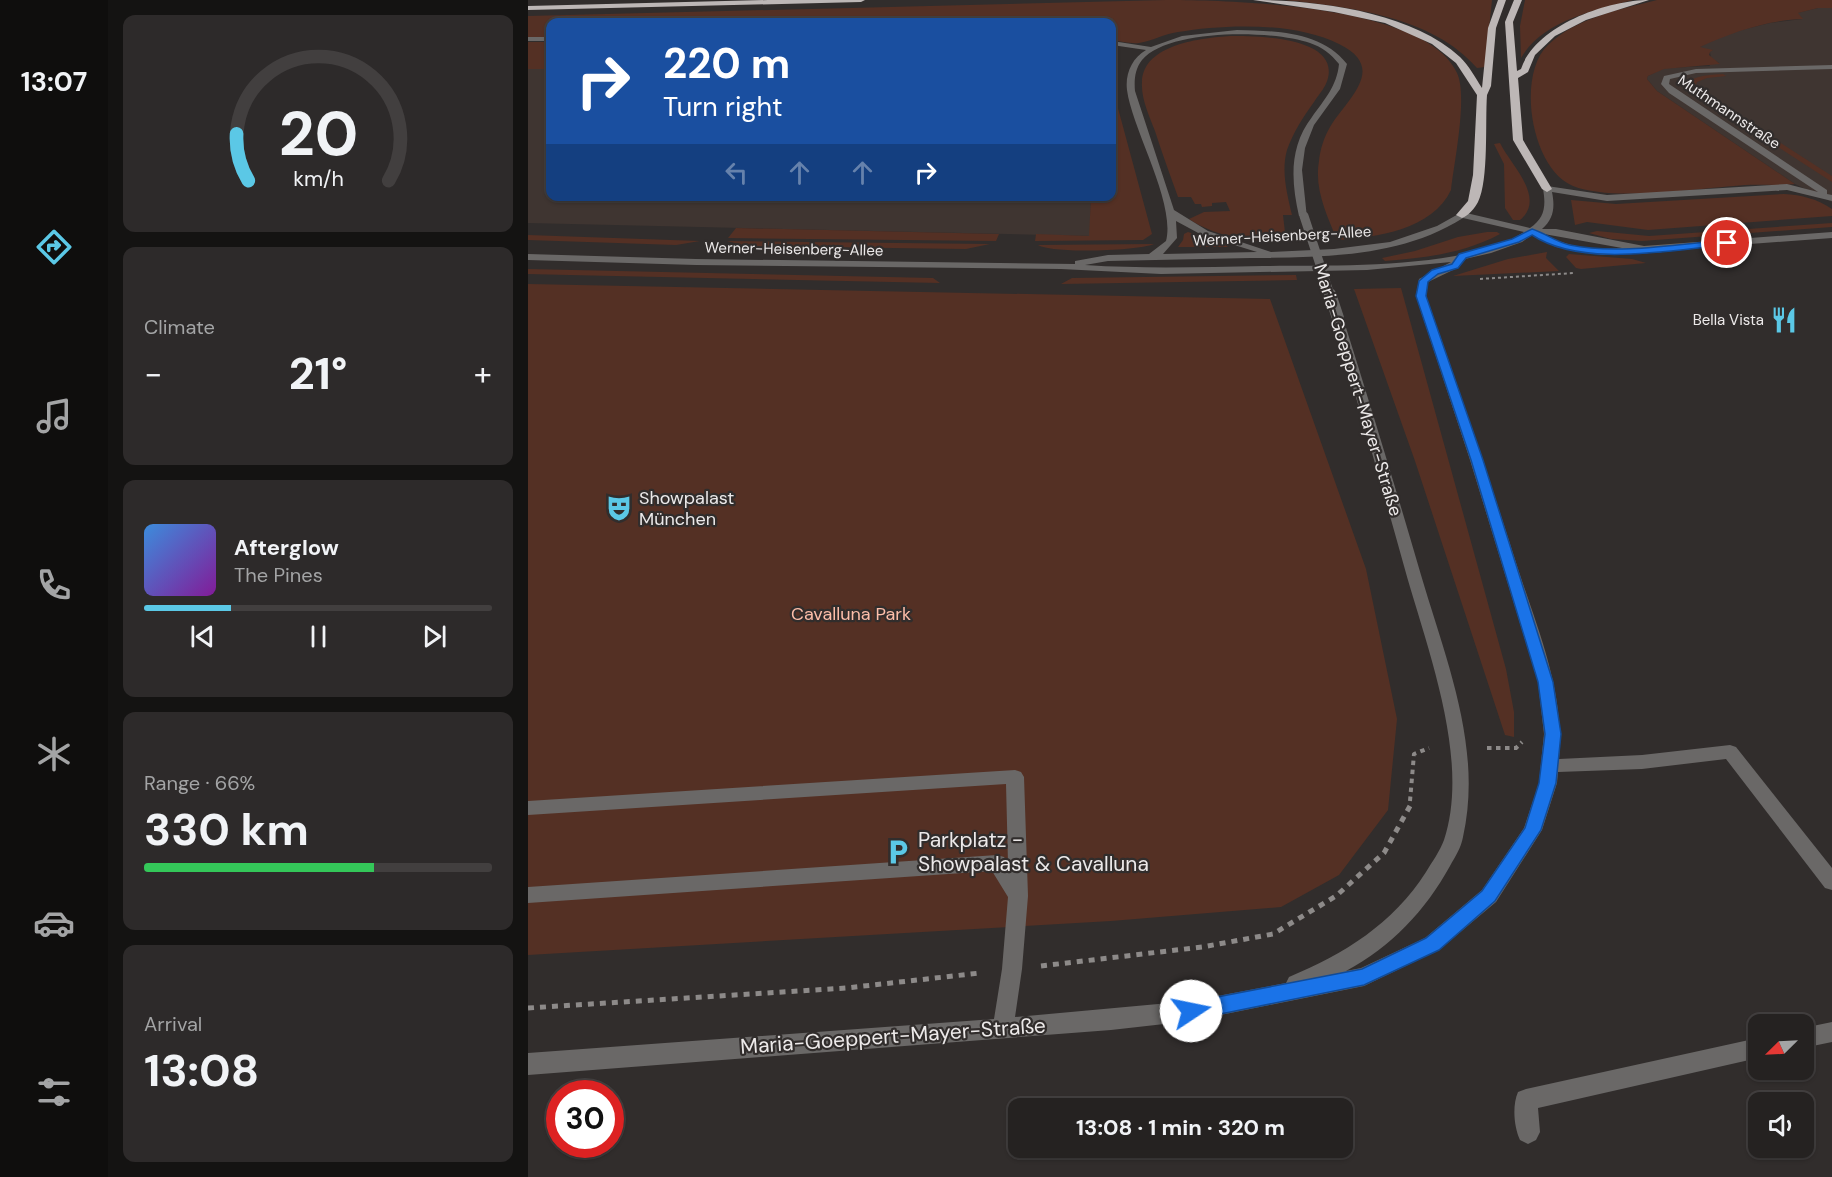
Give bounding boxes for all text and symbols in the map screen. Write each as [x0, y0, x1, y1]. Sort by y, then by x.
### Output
text: 220 m [663, 36, 790, 91]
icon: right [564, 42, 642, 120]
text: 13:07 [21, 64, 87, 99]
street label: Muthmannstraße [1674, 70, 1784, 154]
text: Turn right [663, 89, 783, 124]
text: 20 [278, 93, 358, 174]
icon: left [720, 156, 753, 189]
icon: ahead [783, 156, 816, 189]
icon: ahead [846, 156, 879, 189]
icon: right [909, 156, 942, 189]
text: km/h [293, 165, 343, 193]
pin [1701, 217, 1752, 268]
street label: Werner-Heisenberg-Allee [1192, 221, 1372, 251]
icon: directions [33, 226, 75, 268]
icon: arrive [1710, 226, 1743, 259]
street label: Werner-Heisenberg-Allee [705, 237, 883, 261]
street label: Maria-Goeppert-Mayer-Straße [1308, 261, 1408, 519]
restaurant icon: Bella Vista [1769, 305, 1799, 335]
place label: Bella Vista [1693, 310, 1764, 330]
text: Climate [144, 314, 215, 340]
text: 21° [289, 344, 347, 403]
text: − [144, 352, 162, 395]
text: + [474, 352, 492, 395]
icon: music [33, 395, 75, 437]
place label: Showpalast München [639, 486, 734, 531]
theatre icon: Showpalast München [604, 493, 634, 523]
text: Afterglow [234, 533, 339, 562]
text: The Pines [234, 562, 323, 588]
icon: phone [33, 564, 75, 606]
park label: Cavalluna Park [791, 602, 911, 626]
icon: previous [186, 620, 219, 653]
icon: pause [302, 620, 335, 653]
icon: next [418, 620, 451, 653]
icon: climate [33, 733, 75, 775]
text: Range · 66% [144, 770, 255, 796]
text: 330 km [144, 800, 309, 859]
place label: Parkplatz - Showpalast & Cavalluna [918, 826, 1149, 878]
parking icon: Parkplatz - Showpalast & Cavalluna [883, 837, 913, 867]
icon: car [33, 902, 75, 944]
position arrow [1159, 979, 1223, 1043]
text: Arrival [144, 1011, 202, 1037]
street label: Maria-Goeppert-Mayer-Straße [739, 1011, 1047, 1061]
north arrow [1748, 1014, 1814, 1080]
map controls [1748, 1014, 1814, 1158]
text: 13:08 [144, 1041, 259, 1100]
icon: filters [33, 1071, 75, 1113]
speed limit sign: 30 [546, 1080, 624, 1158]
button: sound [1748, 1092, 1814, 1158]
text: 13:08 · 1 min · 320 m [1076, 1113, 1285, 1142]

